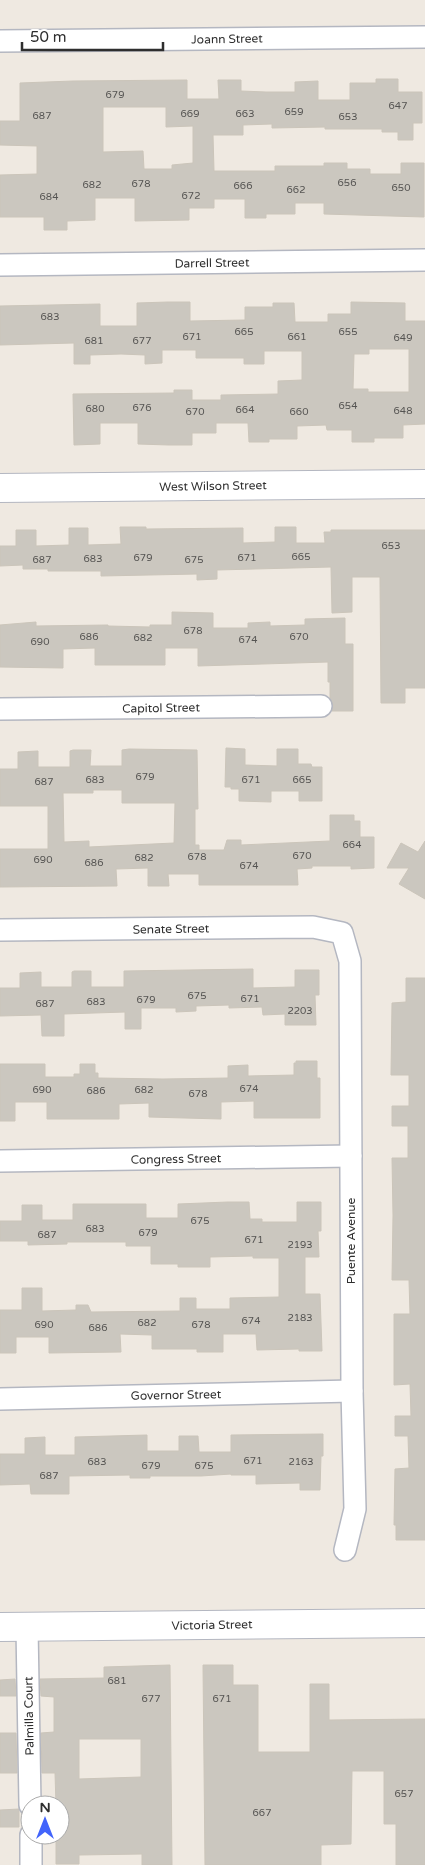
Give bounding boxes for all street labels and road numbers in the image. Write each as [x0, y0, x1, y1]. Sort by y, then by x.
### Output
street label: Joann Street [191, 31, 263, 47]
street label: Darrell Street [174, 255, 250, 271]
street label: West Wilson Street [159, 478, 267, 494]
street label: Capitol Street [122, 700, 200, 716]
street label: Senate Street [132, 921, 210, 937]
street label: Congress Street [131, 1151, 222, 1167]
street label: Puente Avenue [344, 1197, 358, 1284]
street label: Governor Street [131, 1387, 222, 1403]
street label: Victoria Street [171, 1617, 253, 1633]
street label: Palmilla Court [21, 1676, 37, 1756]

